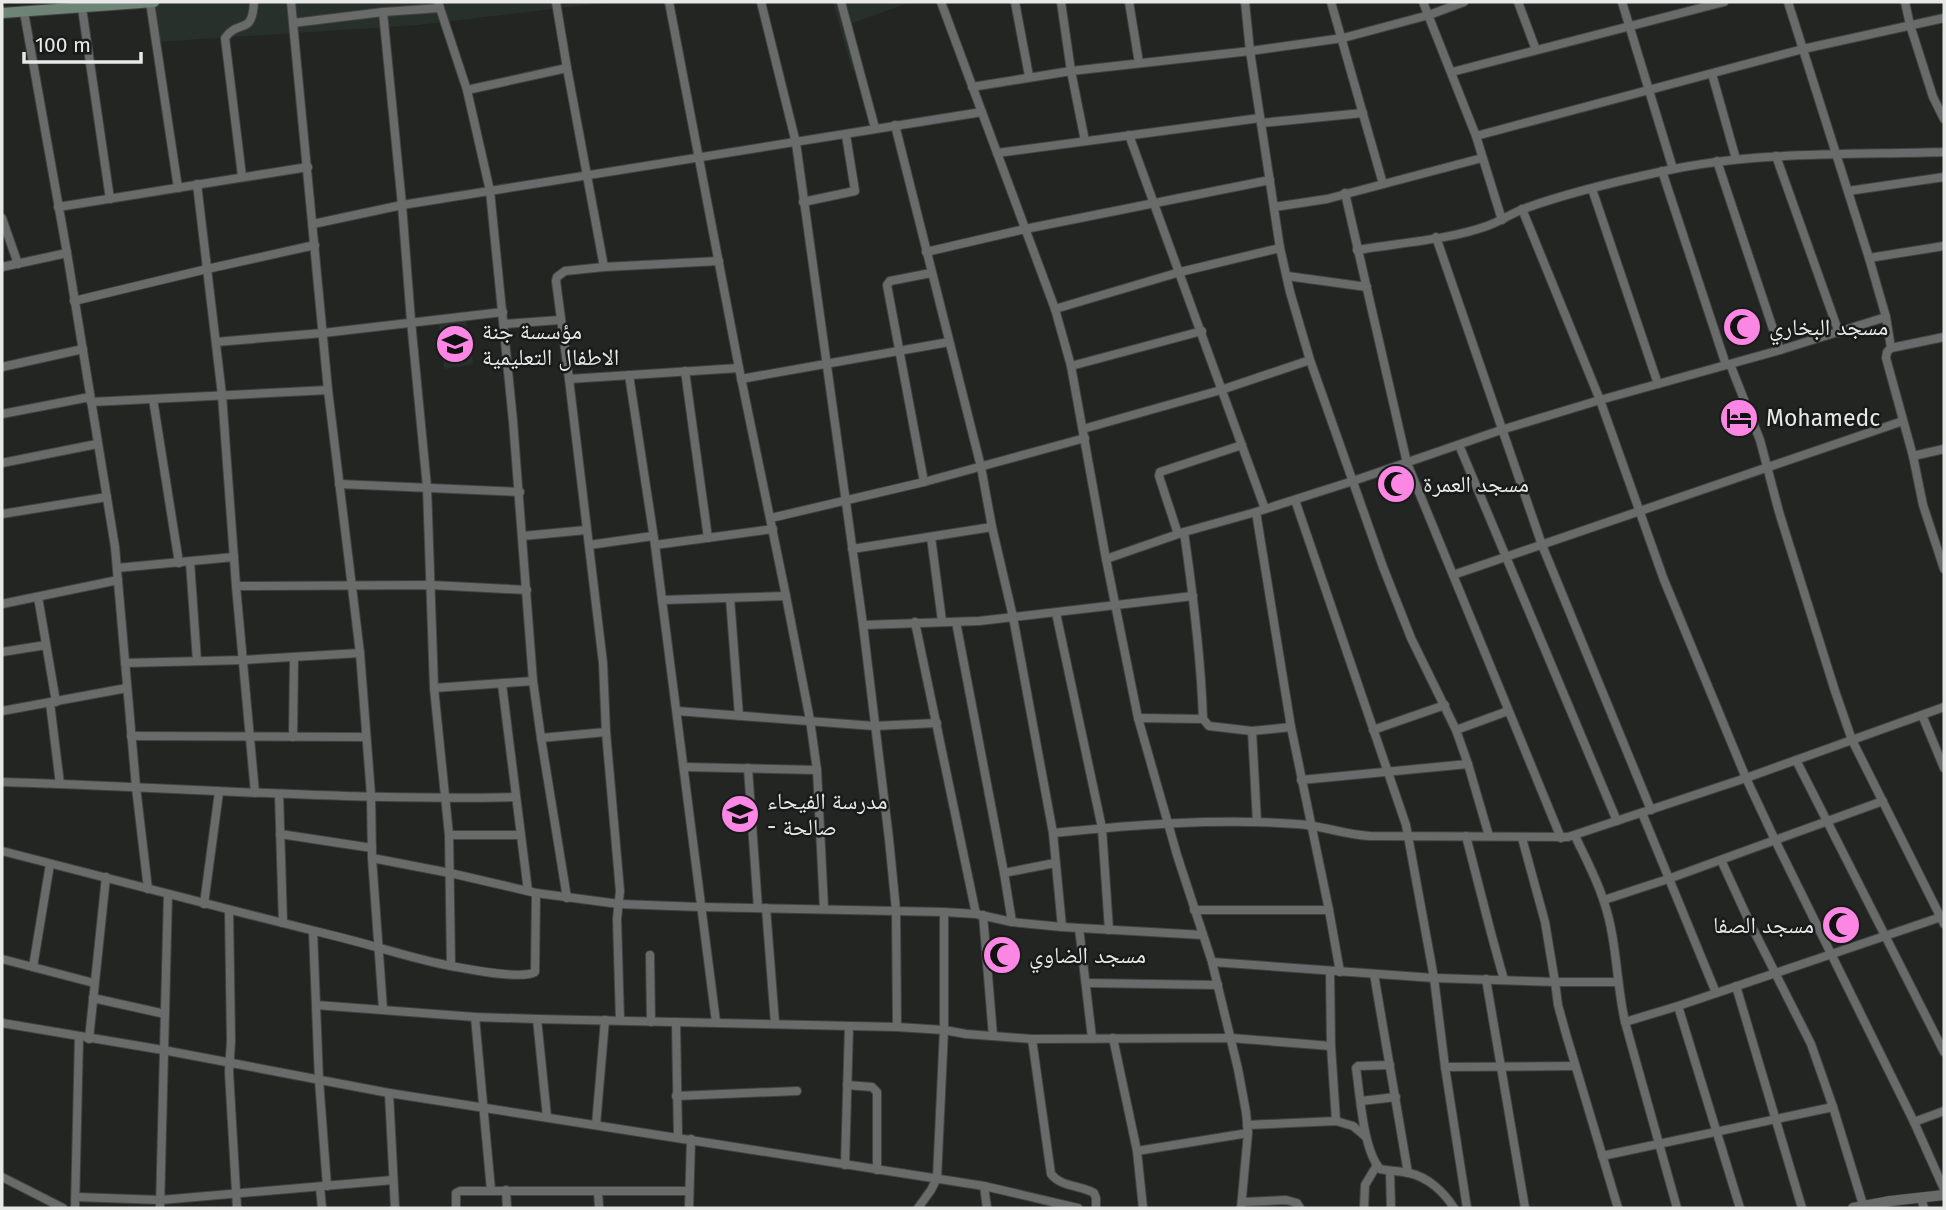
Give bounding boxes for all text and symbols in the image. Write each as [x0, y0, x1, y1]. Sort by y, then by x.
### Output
scale bar [24, 21, 142, 65]
text: 100 m [35, 32, 91, 58]
mosque icon: مسجد البخاري [1721, 306, 1763, 348]
place label: مسجد البخاري [1769, 313, 1888, 346]
place label: مؤسسة جنة الاطفال التعليمية [482, 317, 619, 371]
school or university icon: مؤسسة جنة الاطفال التعليمية [434, 323, 476, 365]
hotel icon: Mohamedc [1718, 397, 1760, 439]
place label: Mohamedc [1766, 404, 1880, 432]
mosque icon: مسجد العمرة [1375, 463, 1417, 505]
place label: مسجد العمرة [1423, 470, 1529, 498]
place label: مدرسة الفيحاء - صالحة [767, 787, 888, 841]
school or university icon: مدرسة الفيحاء - صالحة [719, 793, 761, 835]
mosque icon: مسجد الصفا [1820, 904, 1862, 946]
place label: مسجد الصفا [1713, 911, 1814, 939]
mosque icon: مسجد الضاوي [981, 934, 1023, 976]
place label: مسجد الضاوي [1029, 941, 1146, 974]

